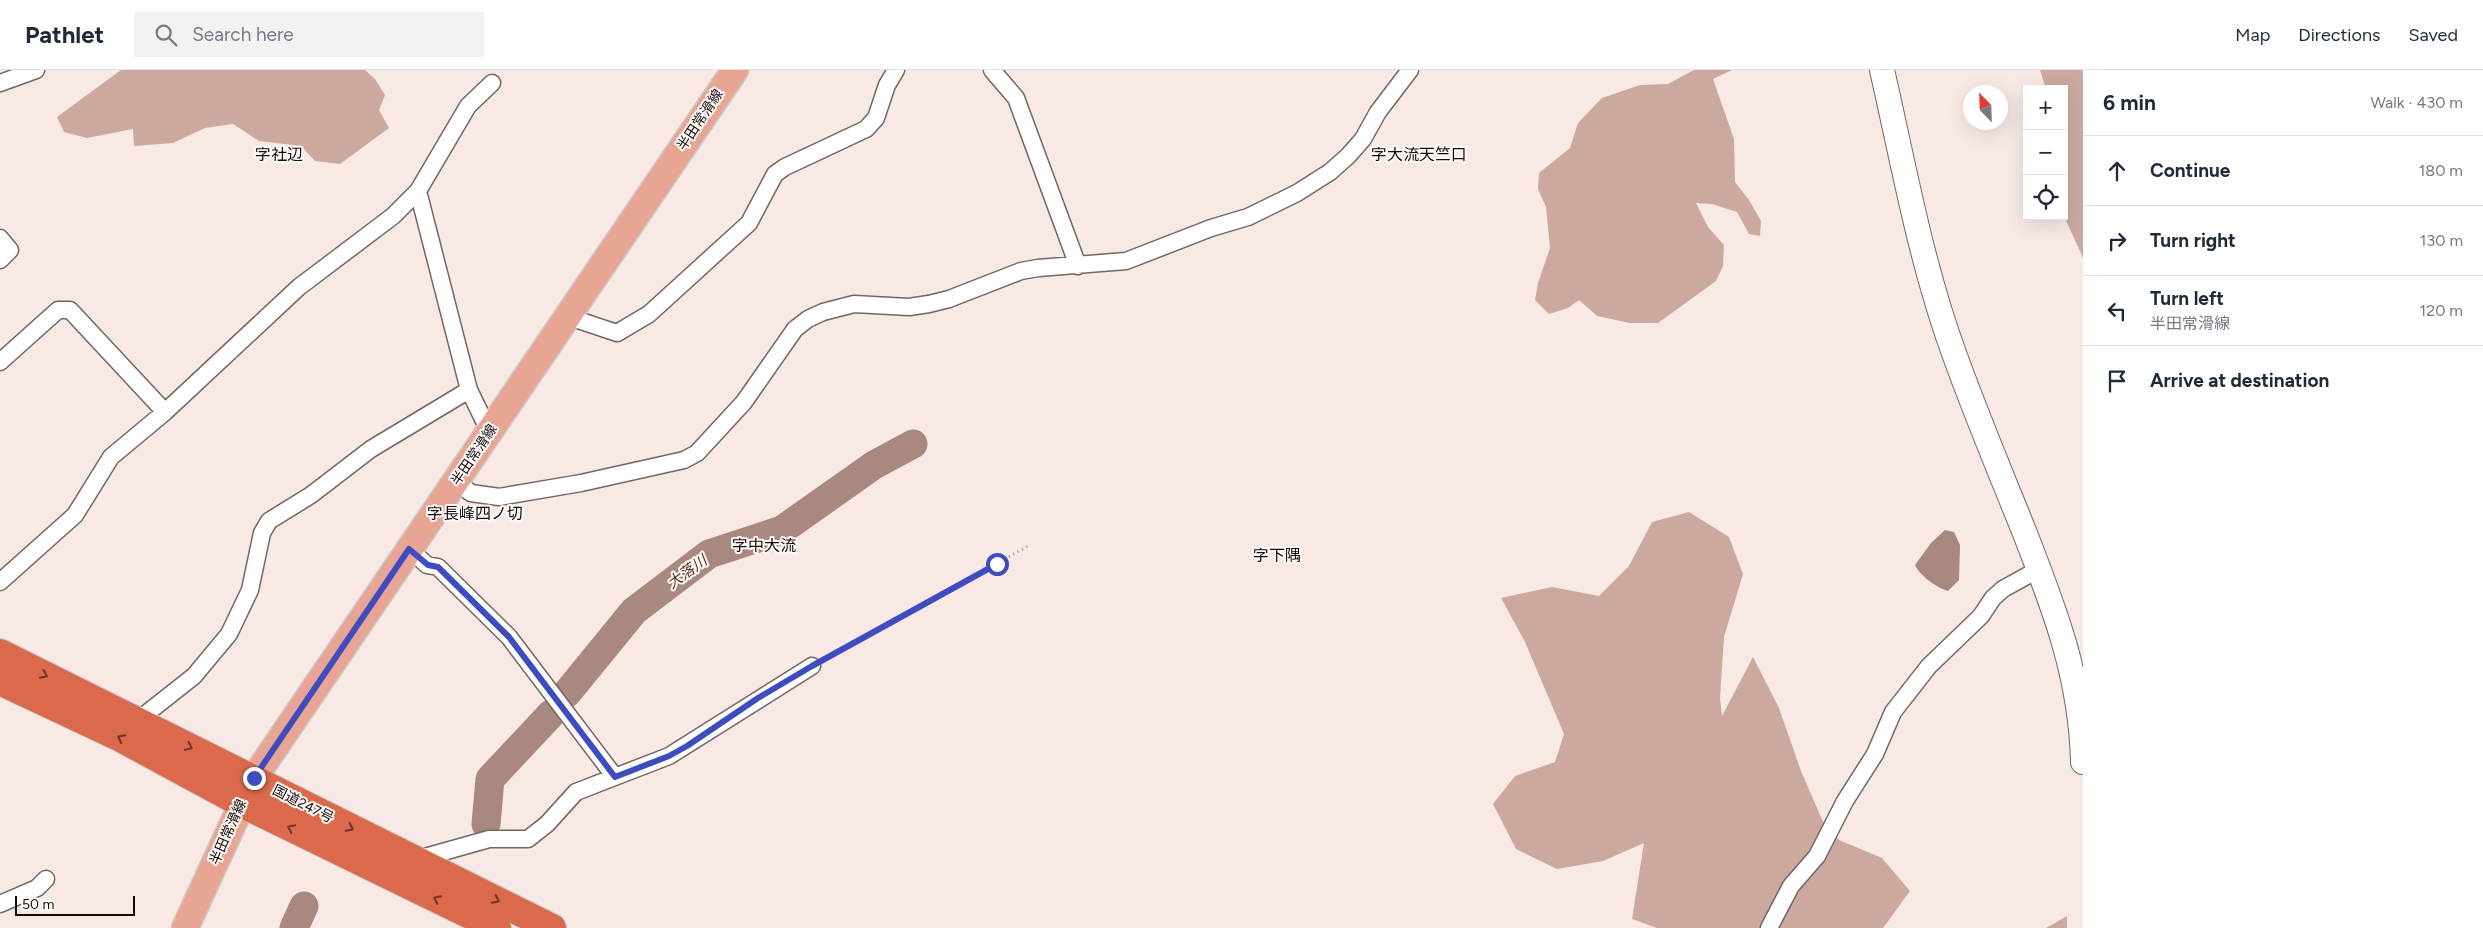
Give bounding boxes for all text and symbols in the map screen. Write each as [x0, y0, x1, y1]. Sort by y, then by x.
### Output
search box [134, 12, 484, 57]
text: Pathlet [25, 20, 104, 49]
icon: search [152, 21, 180, 49]
text: Search here [192, 23, 294, 46]
text: Map [2235, 24, 2270, 46]
text: Directions [2298, 24, 2380, 46]
text: Saved [2408, 24, 2458, 46]
north arrow [1963, 85, 2008, 130]
map controls [2023, 85, 2068, 220]
button: + [2023, 85, 2068, 130]
street label: 半田常滑線 [673, 86, 727, 154]
text: 6 min [2103, 90, 2156, 115]
text: Walk · 430 m [2370, 93, 2463, 112]
button: − [2023, 130, 2068, 175]
district label: 字社辺 [255, 145, 303, 164]
district label: 字大流天竺口 [1371, 145, 1467, 164]
icon: ahead [2103, 157, 2131, 185]
text: Continue [2150, 159, 2230, 182]
text: 180 m [2419, 161, 2463, 180]
button: locate [2023, 175, 2068, 220]
icon: right [2103, 227, 2131, 255]
text: Turn right [2150, 229, 2236, 252]
text: 130 m [2420, 231, 2463, 250]
text: Turn left [2150, 287, 2224, 310]
icon: left [2103, 297, 2131, 325]
text: 120 m [2420, 301, 2463, 320]
text: 半田常滑線 [2150, 314, 2230, 333]
icon: arrive [2103, 367, 2131, 395]
text: Arrive at destination [2150, 369, 2329, 392]
street label: 半田常滑線 [447, 421, 501, 489]
district label: 字長峰四ノ切 [427, 504, 523, 523]
district label: 字中大流 [732, 536, 796, 555]
district label: 字下隅 [1253, 546, 1301, 565]
water label: 大落川 [664, 550, 712, 593]
route start [986, 553, 1009, 576]
one-way arrow [39, 669, 48, 679]
one-way arrow [117, 735, 126, 745]
one-way arrow [184, 741, 193, 751]
route end [243, 767, 266, 790]
street label: 国道247号 [270, 781, 336, 827]
street label: 半田常滑線 [206, 797, 250, 867]
one-way arrow [345, 822, 354, 832]
one-way arrow [287, 824, 296, 834]
scale bar [15, 893, 135, 916]
one-way arrow [490, 894, 499, 904]
one-way arrow [433, 895, 442, 905]
text: 50 m [22, 896, 54, 913]

